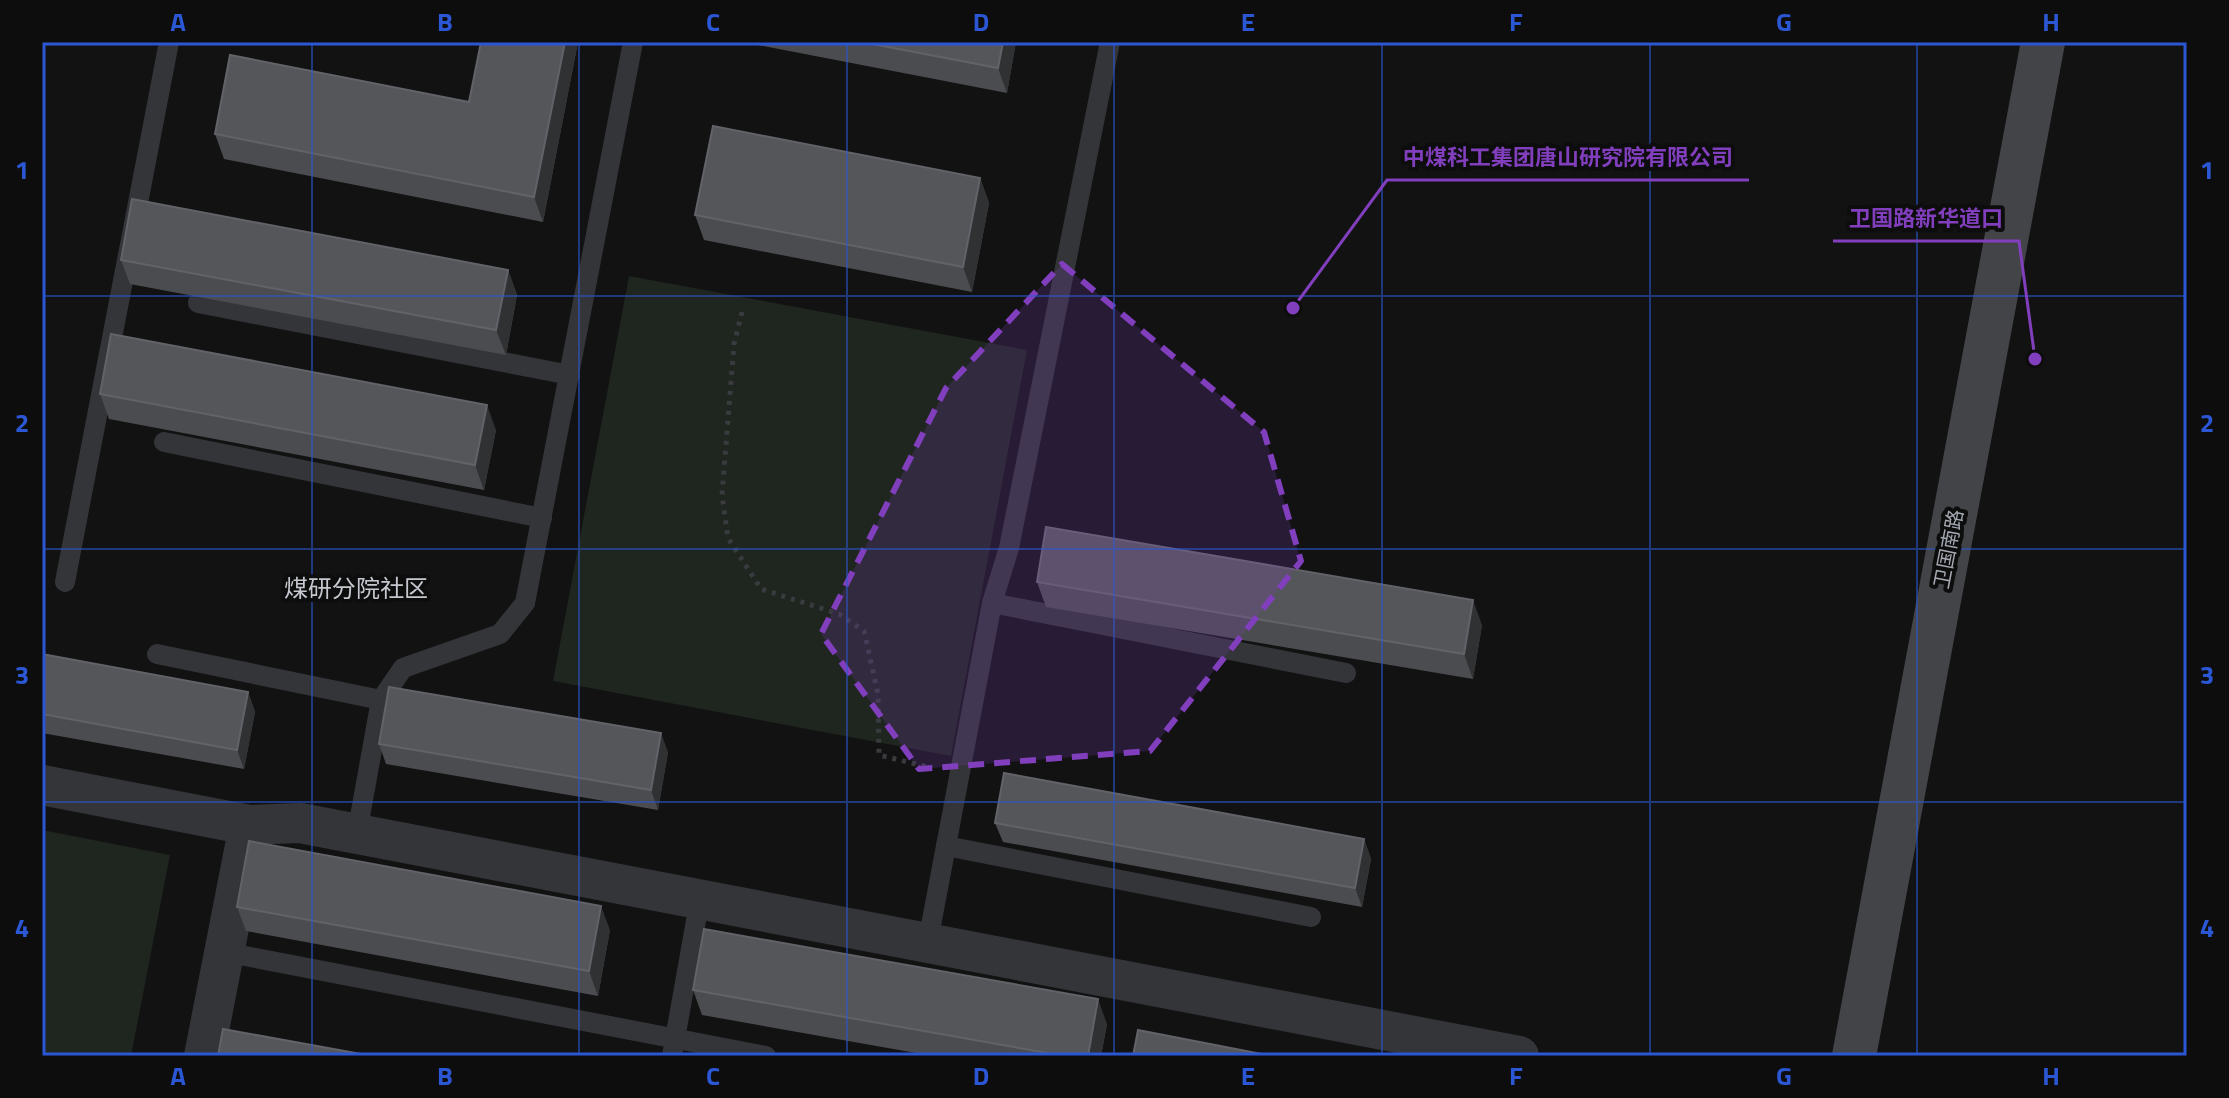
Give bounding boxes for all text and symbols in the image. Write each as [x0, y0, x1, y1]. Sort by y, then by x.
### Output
text: A [170, 2, 186, 41]
text: B [437, 2, 453, 41]
text: C [706, 2, 720, 41]
text: D [973, 2, 989, 41]
text: E [1241, 2, 1255, 41]
text: F [1509, 2, 1523, 41]
text: G [1776, 2, 1792, 41]
text: H [2042, 2, 2060, 41]
callout: 中煤科工集团唐山研究院有限公司 [1387, 134, 1749, 180]
text: 中煤科工集团唐山研究院有限公司 [1403, 140, 1733, 174]
text: 1 [15, 150, 29, 189]
text: 1 [2200, 150, 2214, 189]
callout: 卫国路新华道口 [1833, 195, 2019, 241]
text: 卫国路新华道口 [1849, 201, 2003, 235]
text: 2 [15, 403, 29, 442]
text: 2 [2200, 403, 2214, 442]
street label: 卫国南路 [1925, 507, 1971, 591]
district label: 煤研分院社区 [284, 570, 428, 606]
text: 3 [15, 655, 29, 694]
text: 3 [2200, 655, 2214, 694]
text: 4 [15, 908, 29, 947]
text: 4 [2200, 908, 2214, 947]
text: A [170, 1056, 186, 1095]
text: B [437, 1056, 453, 1095]
text: C [706, 1056, 720, 1095]
text: D [973, 1056, 989, 1095]
text: E [1241, 1056, 1255, 1095]
text: F [1509, 1056, 1523, 1095]
text: G [1776, 1056, 1792, 1095]
text: H [2042, 1056, 2060, 1095]

